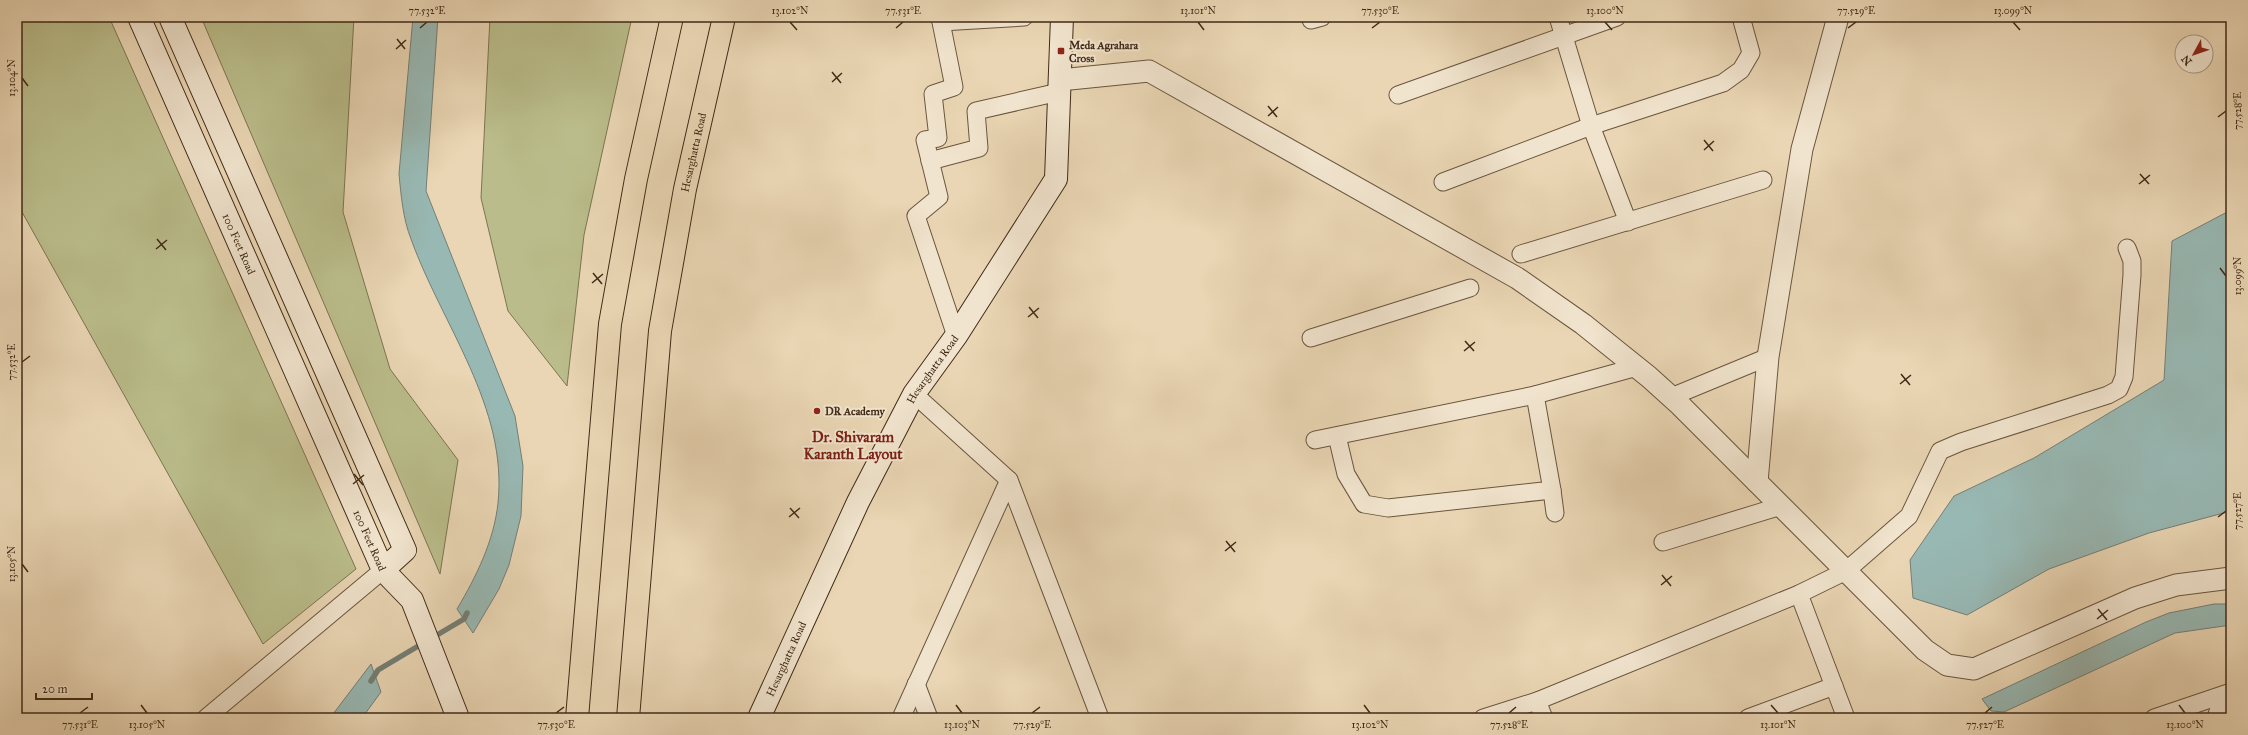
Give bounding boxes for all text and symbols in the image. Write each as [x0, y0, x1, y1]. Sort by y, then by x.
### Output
text: 77.532°E [409, 5, 445, 17]
text: 13.102°N [772, 5, 809, 17]
text: 77.531°E [885, 5, 921, 17]
text: 13.101°N [1180, 5, 1216, 17]
text: 77.530°E [1361, 5, 1399, 17]
text: 13.100°N [1586, 5, 1624, 17]
text: 77.529°E [1837, 5, 1875, 17]
text: 13.099°N [1994, 5, 2033, 17]
north arrow [2174, 34, 2214, 74]
place label: Meda Agrahara Cross [1069, 39, 1139, 65]
marker: Meda Agrahara Cross [1056, 46, 1066, 56]
text: N [2178, 52, 2195, 68]
text: 13.104°N [6, 59, 18, 97]
text: 77.528°E [2232, 92, 2244, 130]
street label: Hesarghatta Road [678, 111, 709, 193]
street label: 100 Feet Road [220, 211, 258, 277]
text: 13.099°N [2232, 256, 2244, 295]
street label: Hesarghatta Road [904, 332, 961, 406]
text: 77.532°E [6, 344, 18, 380]
place label: DR Academy [825, 405, 885, 419]
marker: DR Academy [812, 406, 822, 416]
district label: Dr. Shivaram Karanth Layout [804, 428, 903, 464]
text: 77.527°E [2232, 492, 2244, 530]
street label: 100 Feet Road [351, 508, 389, 573]
text: 13.105°N [6, 545, 18, 582]
street label: Hesarghatta Road [763, 619, 809, 698]
scale bar [36, 675, 92, 701]
text: 20 m [42, 682, 68, 696]
text: 77.531°E [62, 719, 98, 731]
text: 13.105°N [129, 719, 166, 731]
text: 77.530°E [537, 719, 575, 731]
text: 13.103°N [944, 719, 980, 731]
text: 77.529°E [1013, 719, 1051, 731]
text: 13.102°N [1352, 719, 1389, 731]
text: 77.528°E [1490, 719, 1528, 731]
text: 13.101°N [1760, 719, 1796, 731]
text: 77.527°E [1966, 719, 2004, 731]
text: 13.100°N [2166, 719, 2204, 731]

